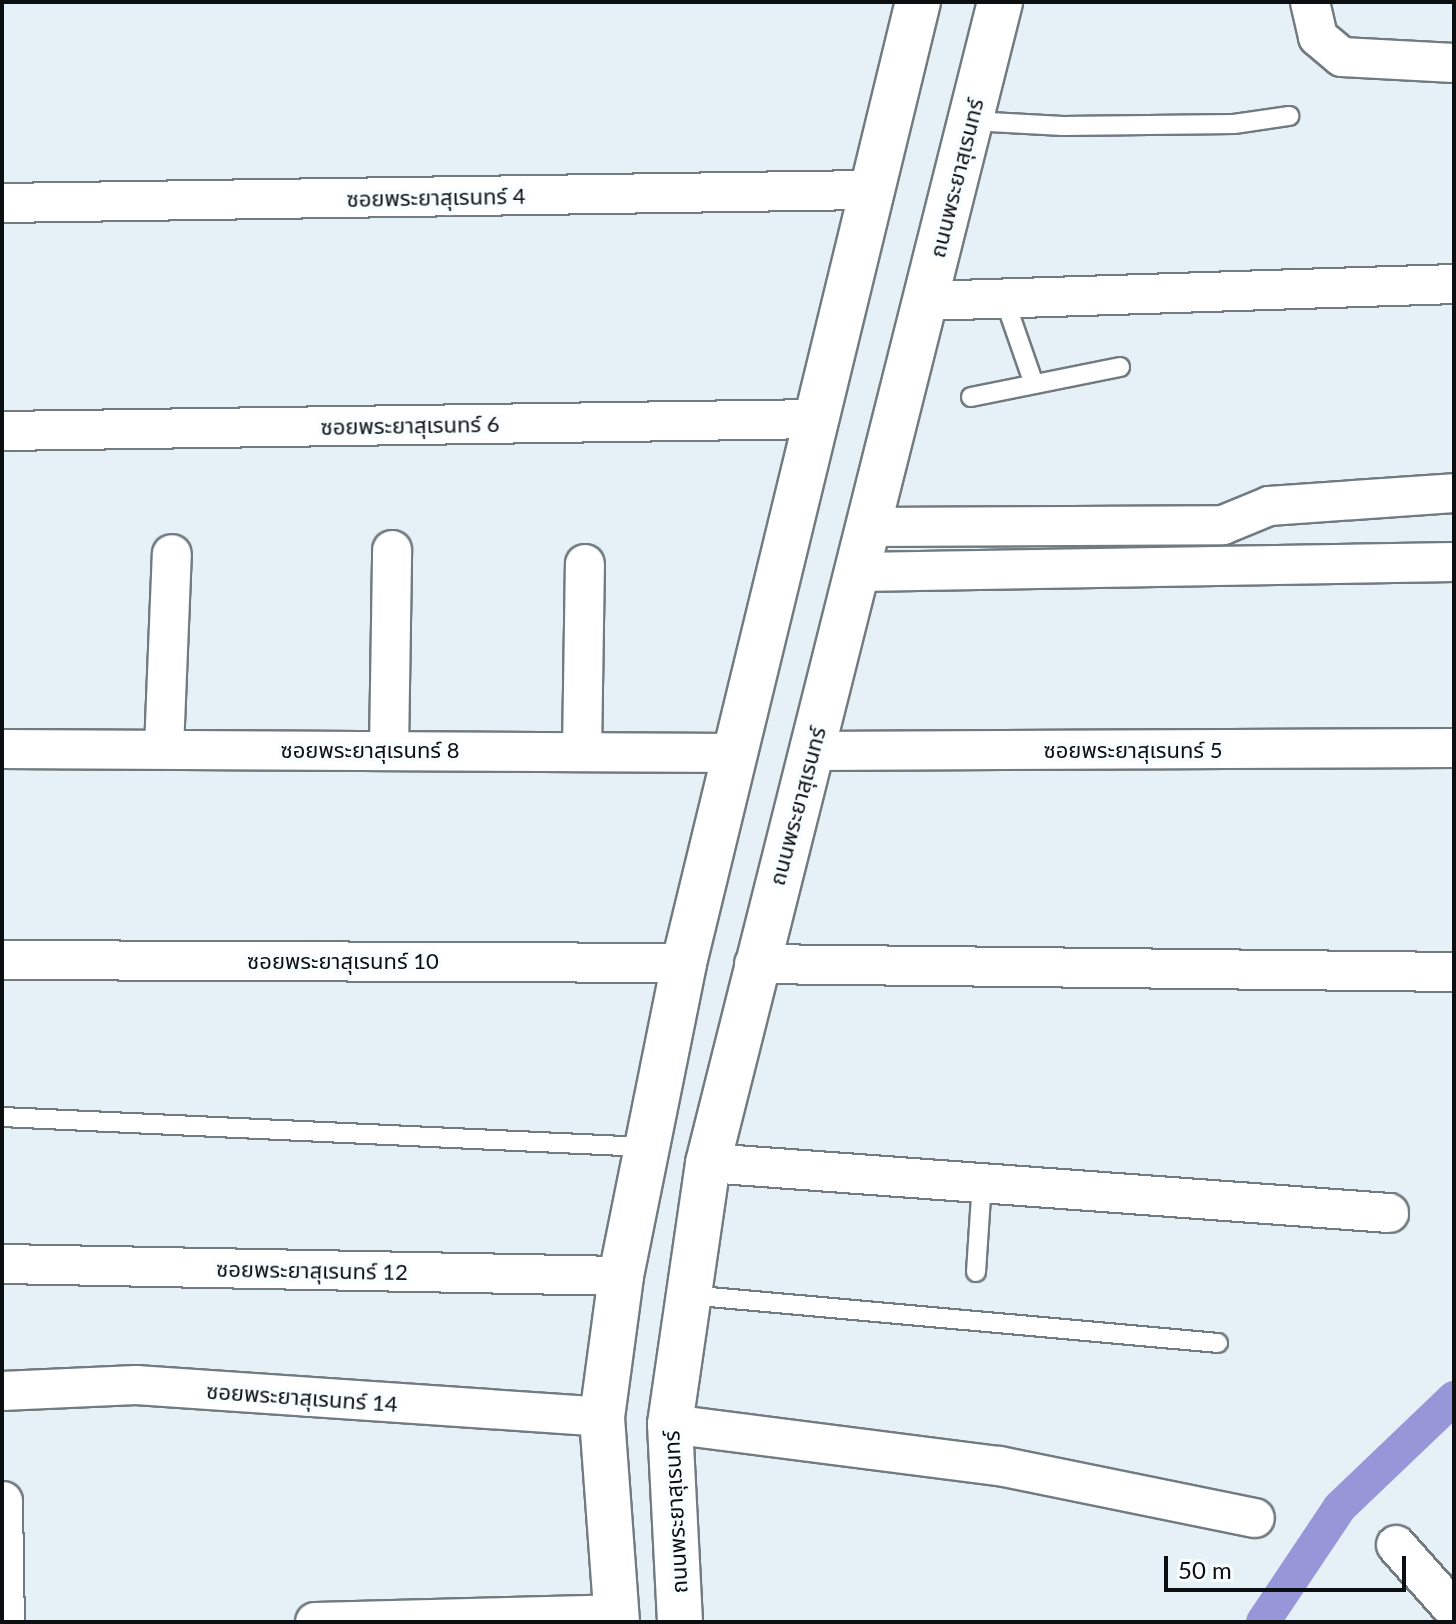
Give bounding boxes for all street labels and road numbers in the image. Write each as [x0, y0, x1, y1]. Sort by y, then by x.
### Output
street label: ถนนพระยาสุเรนทร์ [923, 96, 989, 260]
street label: ซอยพระยาสุเรนทร์ 4 [346, 182, 526, 212]
street label: ซอยพระยาสุเรนทร์ 6 [320, 410, 500, 440]
street label: ถนนพระยาสุเรนทร์ [763, 724, 831, 888]
street label: ซอยพระยาสุเรนทร์ 8 [281, 737, 459, 763]
street label: ซอยพระยาสุเรนทร์ 5 [1044, 737, 1222, 763]
street label: ซอยพระยาสุเรนทร์ 10 [247, 948, 439, 974]
street label: ซอยพระยาสุเรนทร์ 12 [216, 1255, 408, 1285]
street label: ซอยพระยาสุเรนทร์ 14 [205, 1377, 399, 1417]
street label: ถนนพระยาสุเรนทร์ [658, 1430, 692, 1594]

